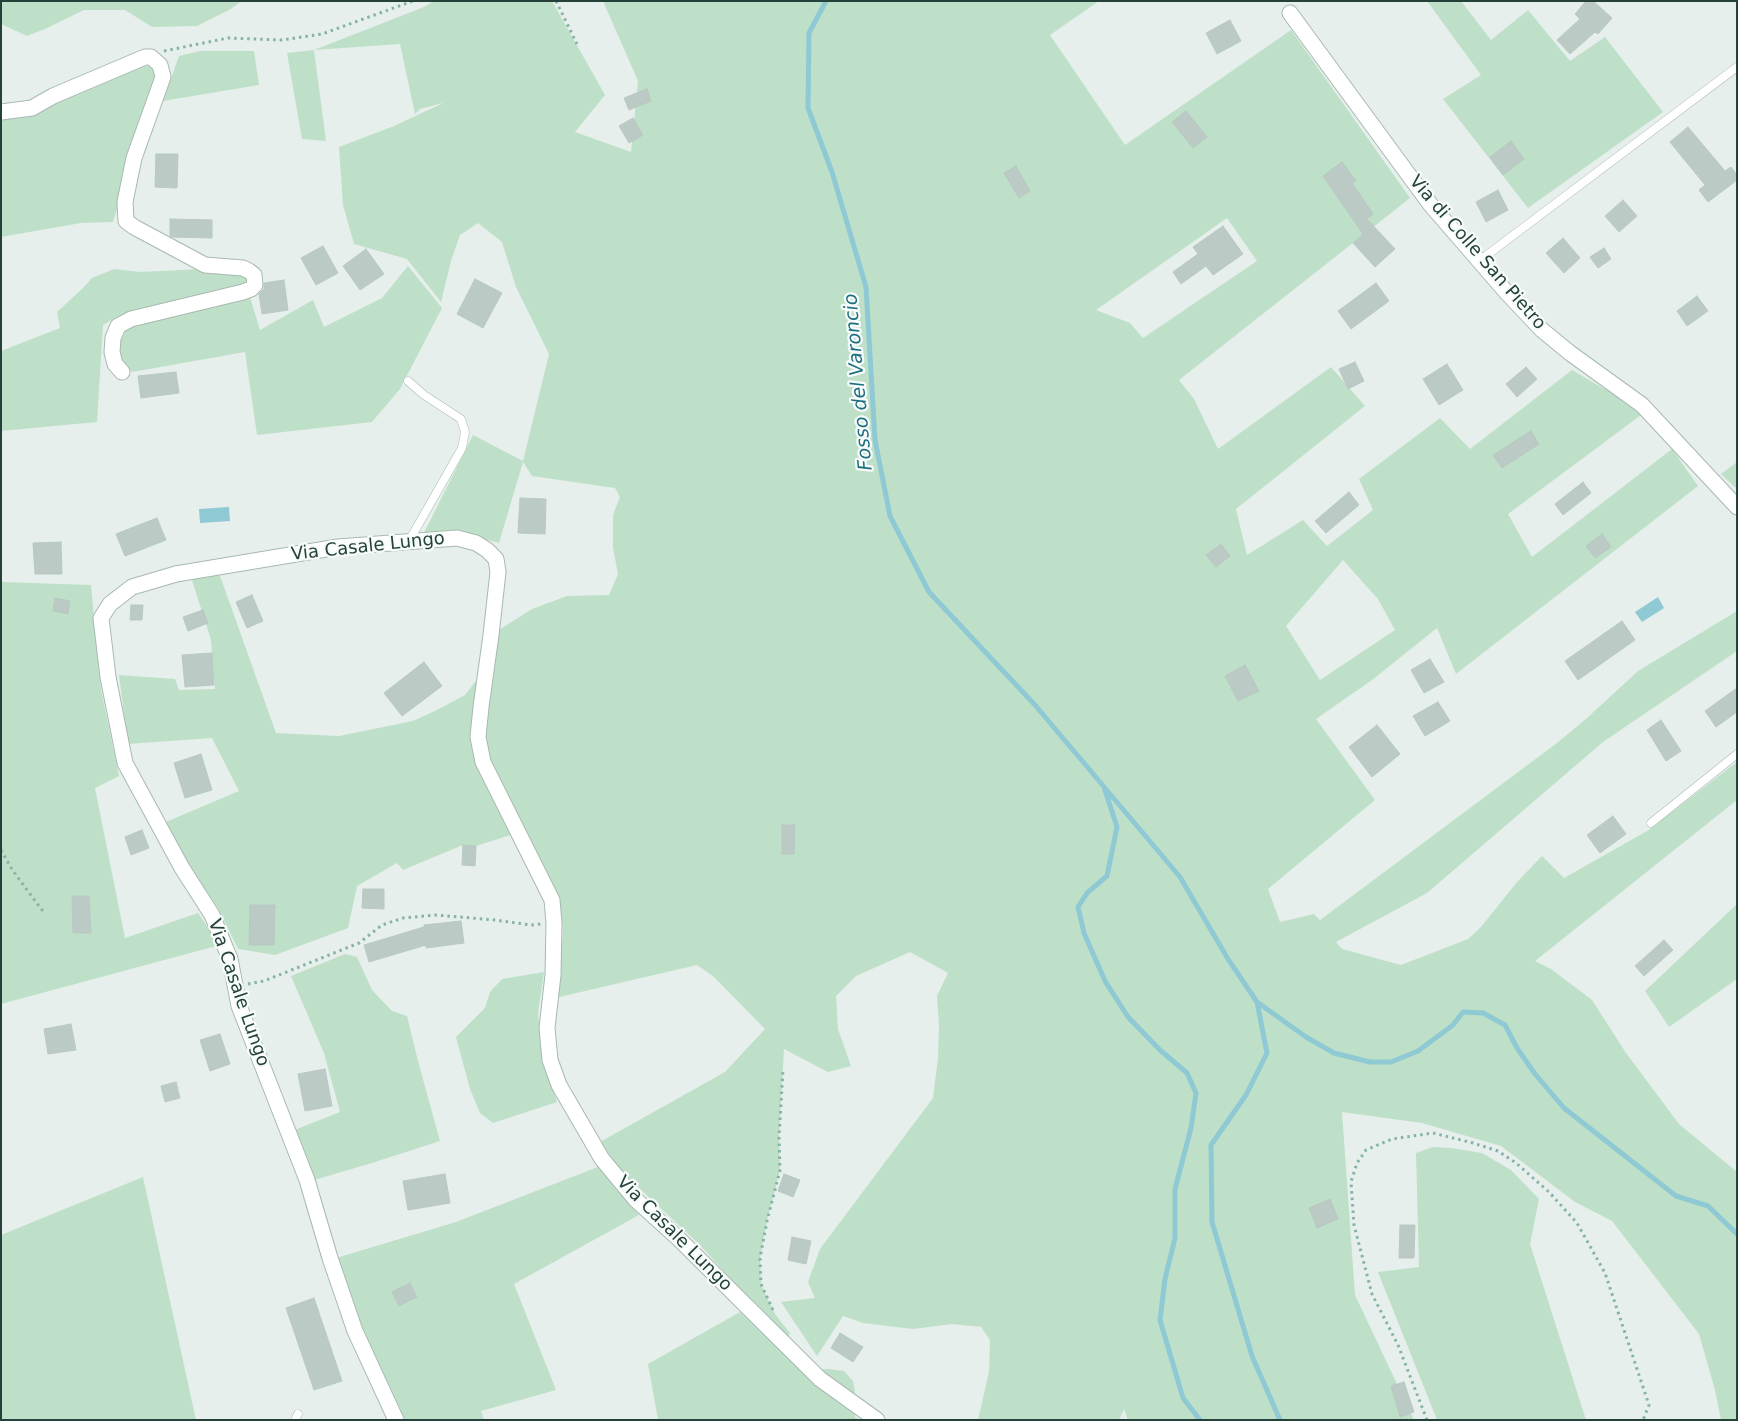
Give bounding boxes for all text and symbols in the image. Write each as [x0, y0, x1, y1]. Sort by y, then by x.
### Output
street label: Via di Colle San Pietro [1404, 171, 1550, 335]
water label: Fosso del Varoncio [840, 293, 878, 471]
street label: Via Casale Lungo [290, 528, 446, 566]
street label: Via Casale Lungo [203, 916, 273, 1070]
street label: Via Casale Lungo [612, 1172, 736, 1296]

